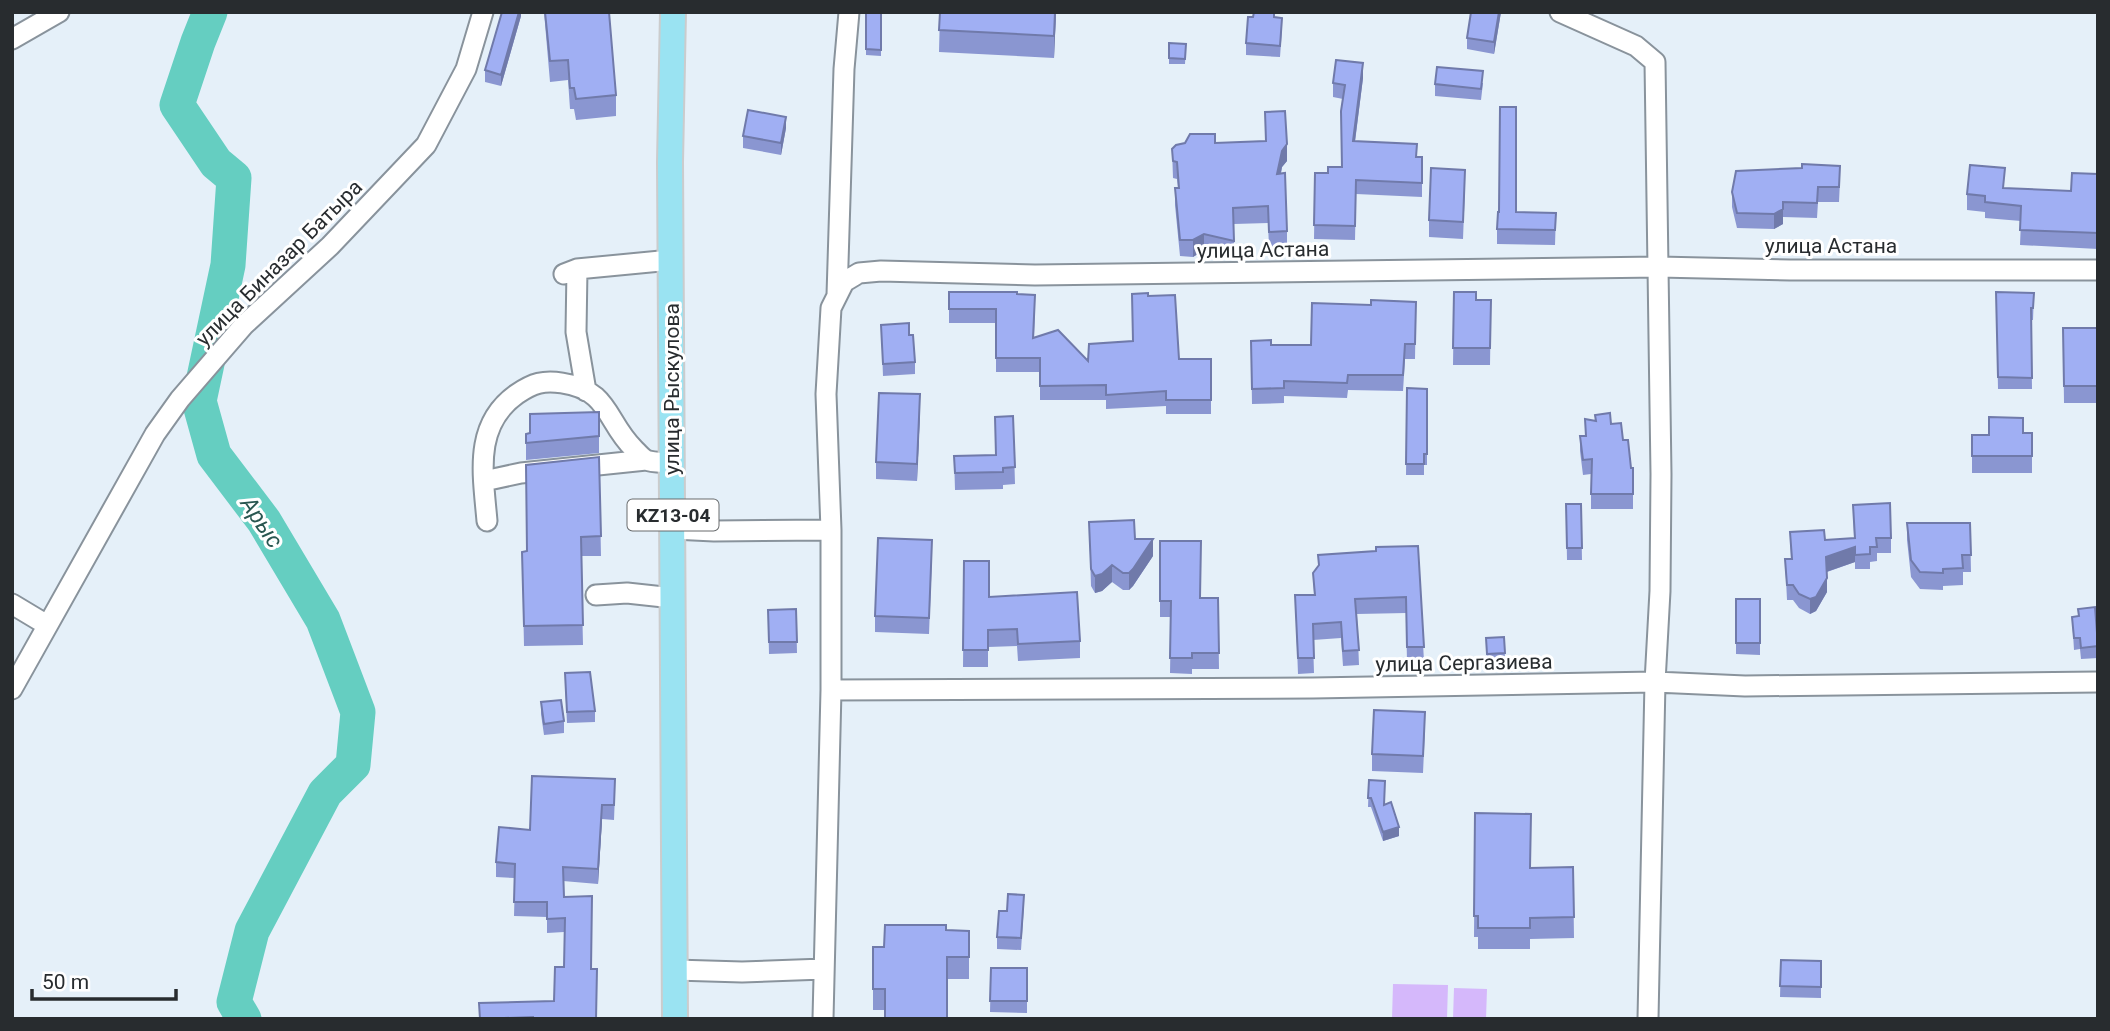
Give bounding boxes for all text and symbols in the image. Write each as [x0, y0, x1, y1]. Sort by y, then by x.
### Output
street label: улица Биназар Батыра [191, 175, 367, 351]
street label: улица Астана [1765, 234, 1897, 258]
street label: улица Астана [1197, 237, 1329, 263]
street label: улица Рыскулова [660, 303, 684, 475]
water label: Арыс [234, 491, 289, 553]
road number: KZ13-04 [628, 500, 718, 530]
street label: улица Сергазиева [1375, 649, 1553, 677]
scale bar [32, 958, 175, 1002]
text: 50 m [42, 970, 89, 994]

